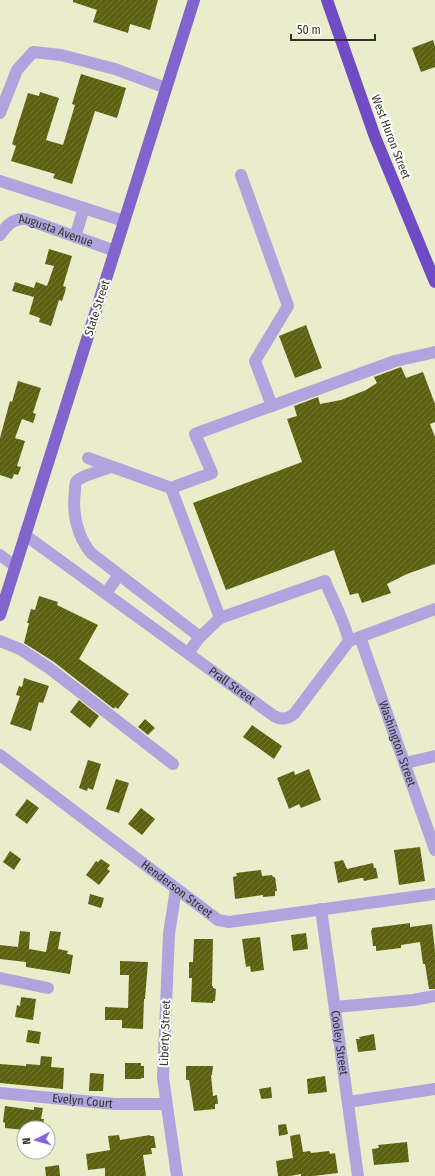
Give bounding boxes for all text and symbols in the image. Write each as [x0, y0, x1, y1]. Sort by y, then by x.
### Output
scale bar [291, 16, 375, 42]
text: 50 m [297, 23, 321, 37]
street label: West Huron Street [369, 93, 414, 181]
street label: Augusta Avenue [18, 212, 95, 250]
street label: State Street [81, 278, 113, 338]
street label: Prall Street [206, 664, 258, 707]
street label: Washington Street [376, 699, 419, 788]
street label: Henderson Street [138, 857, 216, 921]
street label: Liberty Street [157, 1000, 173, 1066]
street label: Cooley Street [328, 1009, 351, 1076]
street label: Evelyn Court [52, 1091, 114, 1111]
north arrow [16, 1120, 56, 1160]
text: N [20, 1137, 33, 1145]

